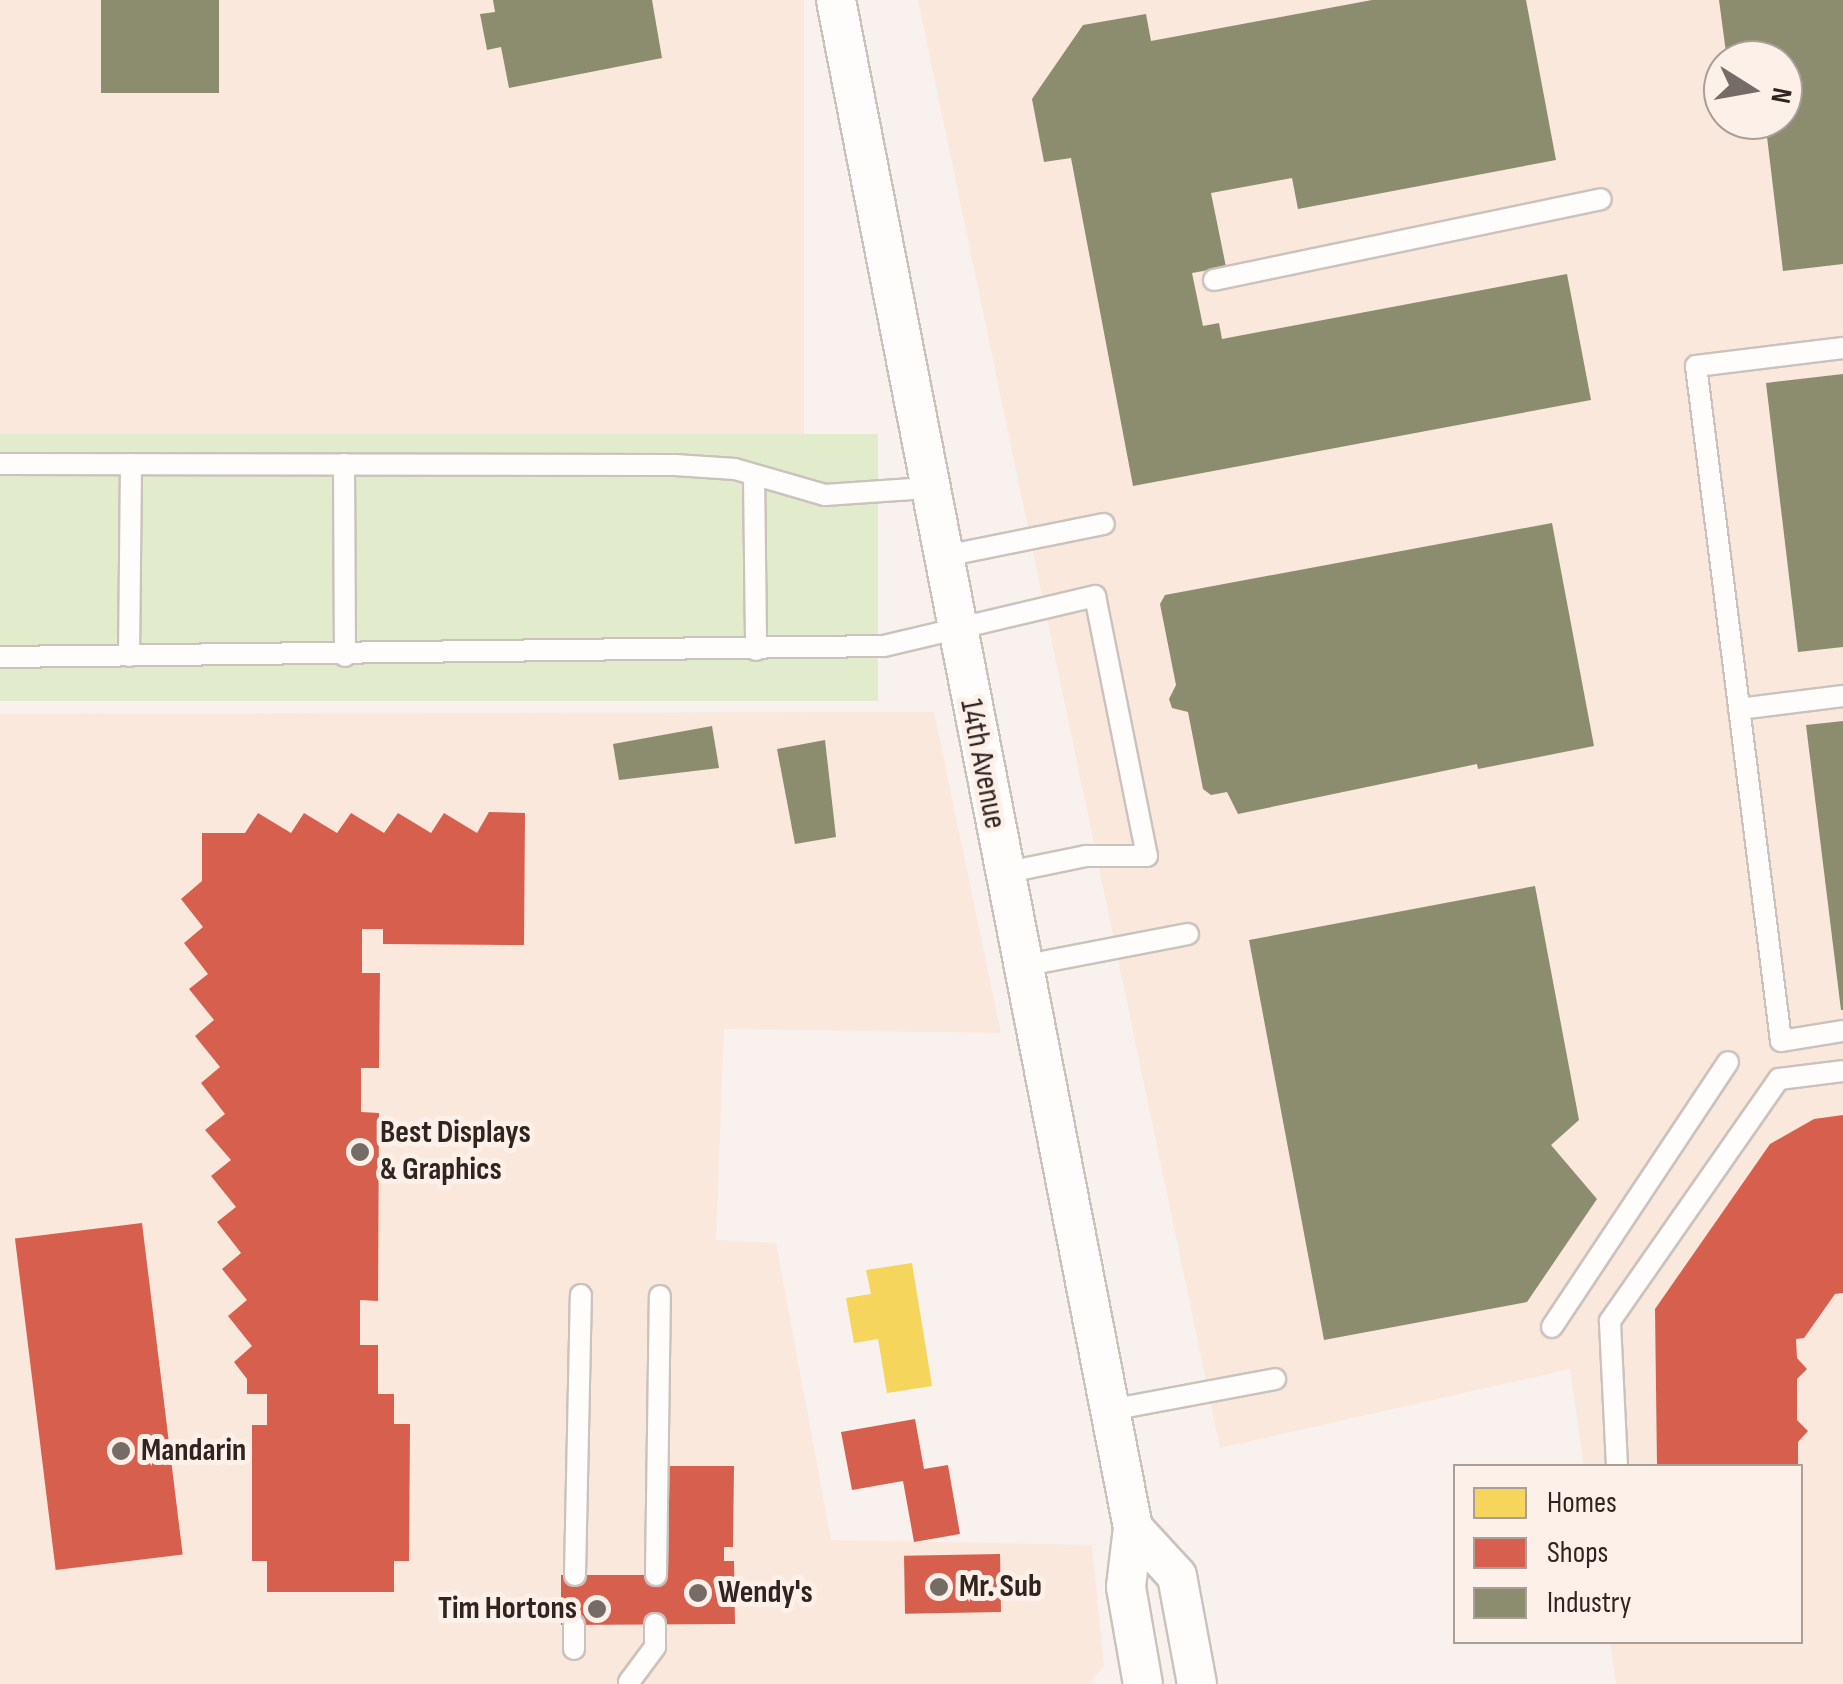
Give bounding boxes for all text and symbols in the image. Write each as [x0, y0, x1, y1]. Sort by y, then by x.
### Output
north arrow [1703, 40, 1803, 140]
text: N [1763, 85, 1799, 106]
street label: 14th Avenue [951, 696, 1013, 832]
place label: Best Displays & Graphics [380, 1115, 531, 1190]
marker: Best Displays & Graphics [349, 1141, 371, 1163]
place label: Mandarin [141, 1432, 246, 1470]
marker: Mandarin [110, 1440, 132, 1462]
legend [1453, 1464, 1803, 1644]
text: Homes [1547, 1485, 1617, 1521]
text: Shops [1547, 1535, 1608, 1571]
place label: Mr. Sub [959, 1568, 1042, 1606]
place label: Wendy's [718, 1574, 813, 1612]
marker: Mr. Sub [928, 1576, 950, 1598]
marker: Wendy's [687, 1582, 709, 1604]
text: Industry [1547, 1585, 1631, 1621]
place label: Tim Hortons [438, 1590, 577, 1628]
marker: Tim Hortons [586, 1598, 608, 1620]

